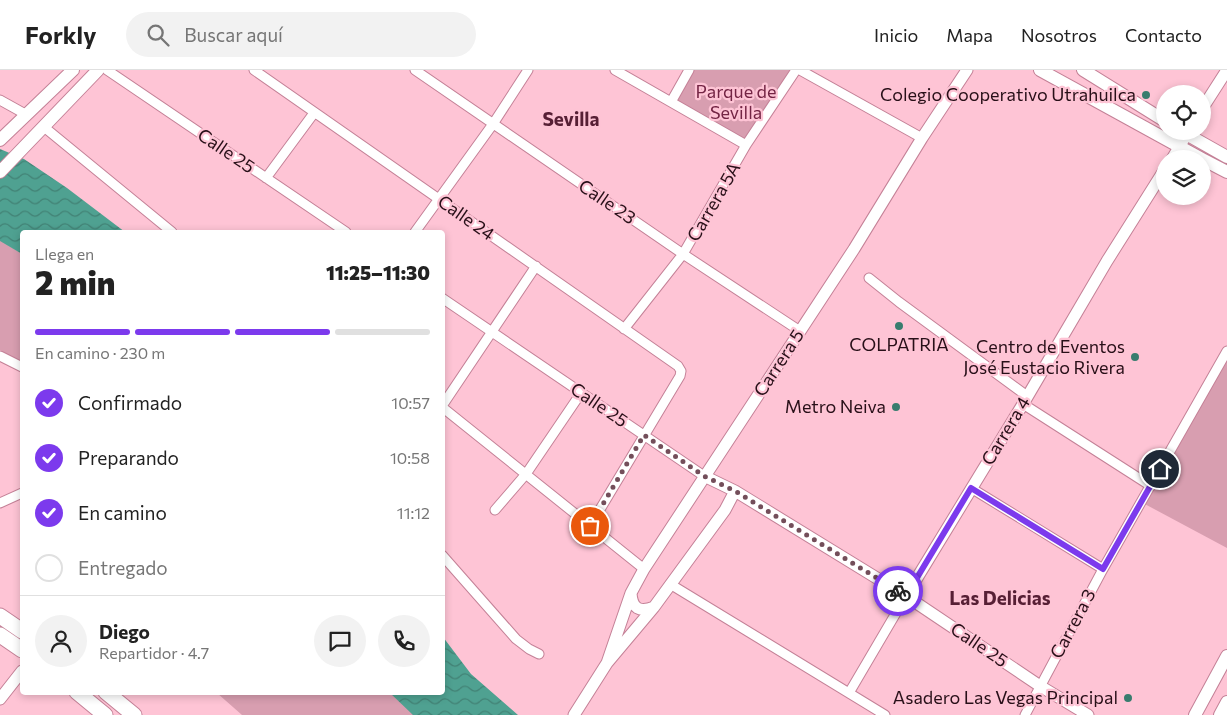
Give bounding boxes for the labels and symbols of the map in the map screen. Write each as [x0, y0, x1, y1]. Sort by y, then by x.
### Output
park label: Parque de Sevilla [696, 80, 777, 123]
place label: Colegio Cooperativo Utrahuilca [880, 83, 1136, 105]
marker: Colegio Cooperativo Utrahuilca [1140, 89, 1152, 101]
district label: Sevilla [542, 107, 600, 130]
street label: Calle 25 [194, 123, 259, 177]
street label: Carrera 5A [682, 158, 745, 245]
street label: Calle 23 [575, 174, 640, 228]
street label: Calle 24 [434, 190, 499, 245]
marker: COLPATRIA [893, 320, 905, 332]
street label: Carrera 5 [748, 325, 808, 400]
place label: COLPATRIA [849, 333, 949, 355]
place label: Centro de Eventos José Eustacio Rivera [963, 335, 1125, 378]
marker: Centro de Eventos José Eustacio Rivera [1129, 351, 1141, 363]
street label: Calle 25 [567, 377, 632, 431]
street label: Carrera 4 [976, 392, 1034, 469]
place label: Metro Neiva [785, 395, 886, 417]
marker: Metro Neiva [890, 401, 902, 413]
pin [1139, 448, 1181, 490]
pin [569, 505, 611, 547]
courier [873, 566, 923, 616]
street label: Carrera 3 [1045, 585, 1100, 662]
district label: Las Delicias [949, 586, 1051, 609]
street label: Calle 25 [947, 617, 1012, 671]
place label: Asadero Las Vegas Principal [893, 686, 1118, 708]
marker: Asadero Las Vegas Principal [1122, 692, 1134, 704]

